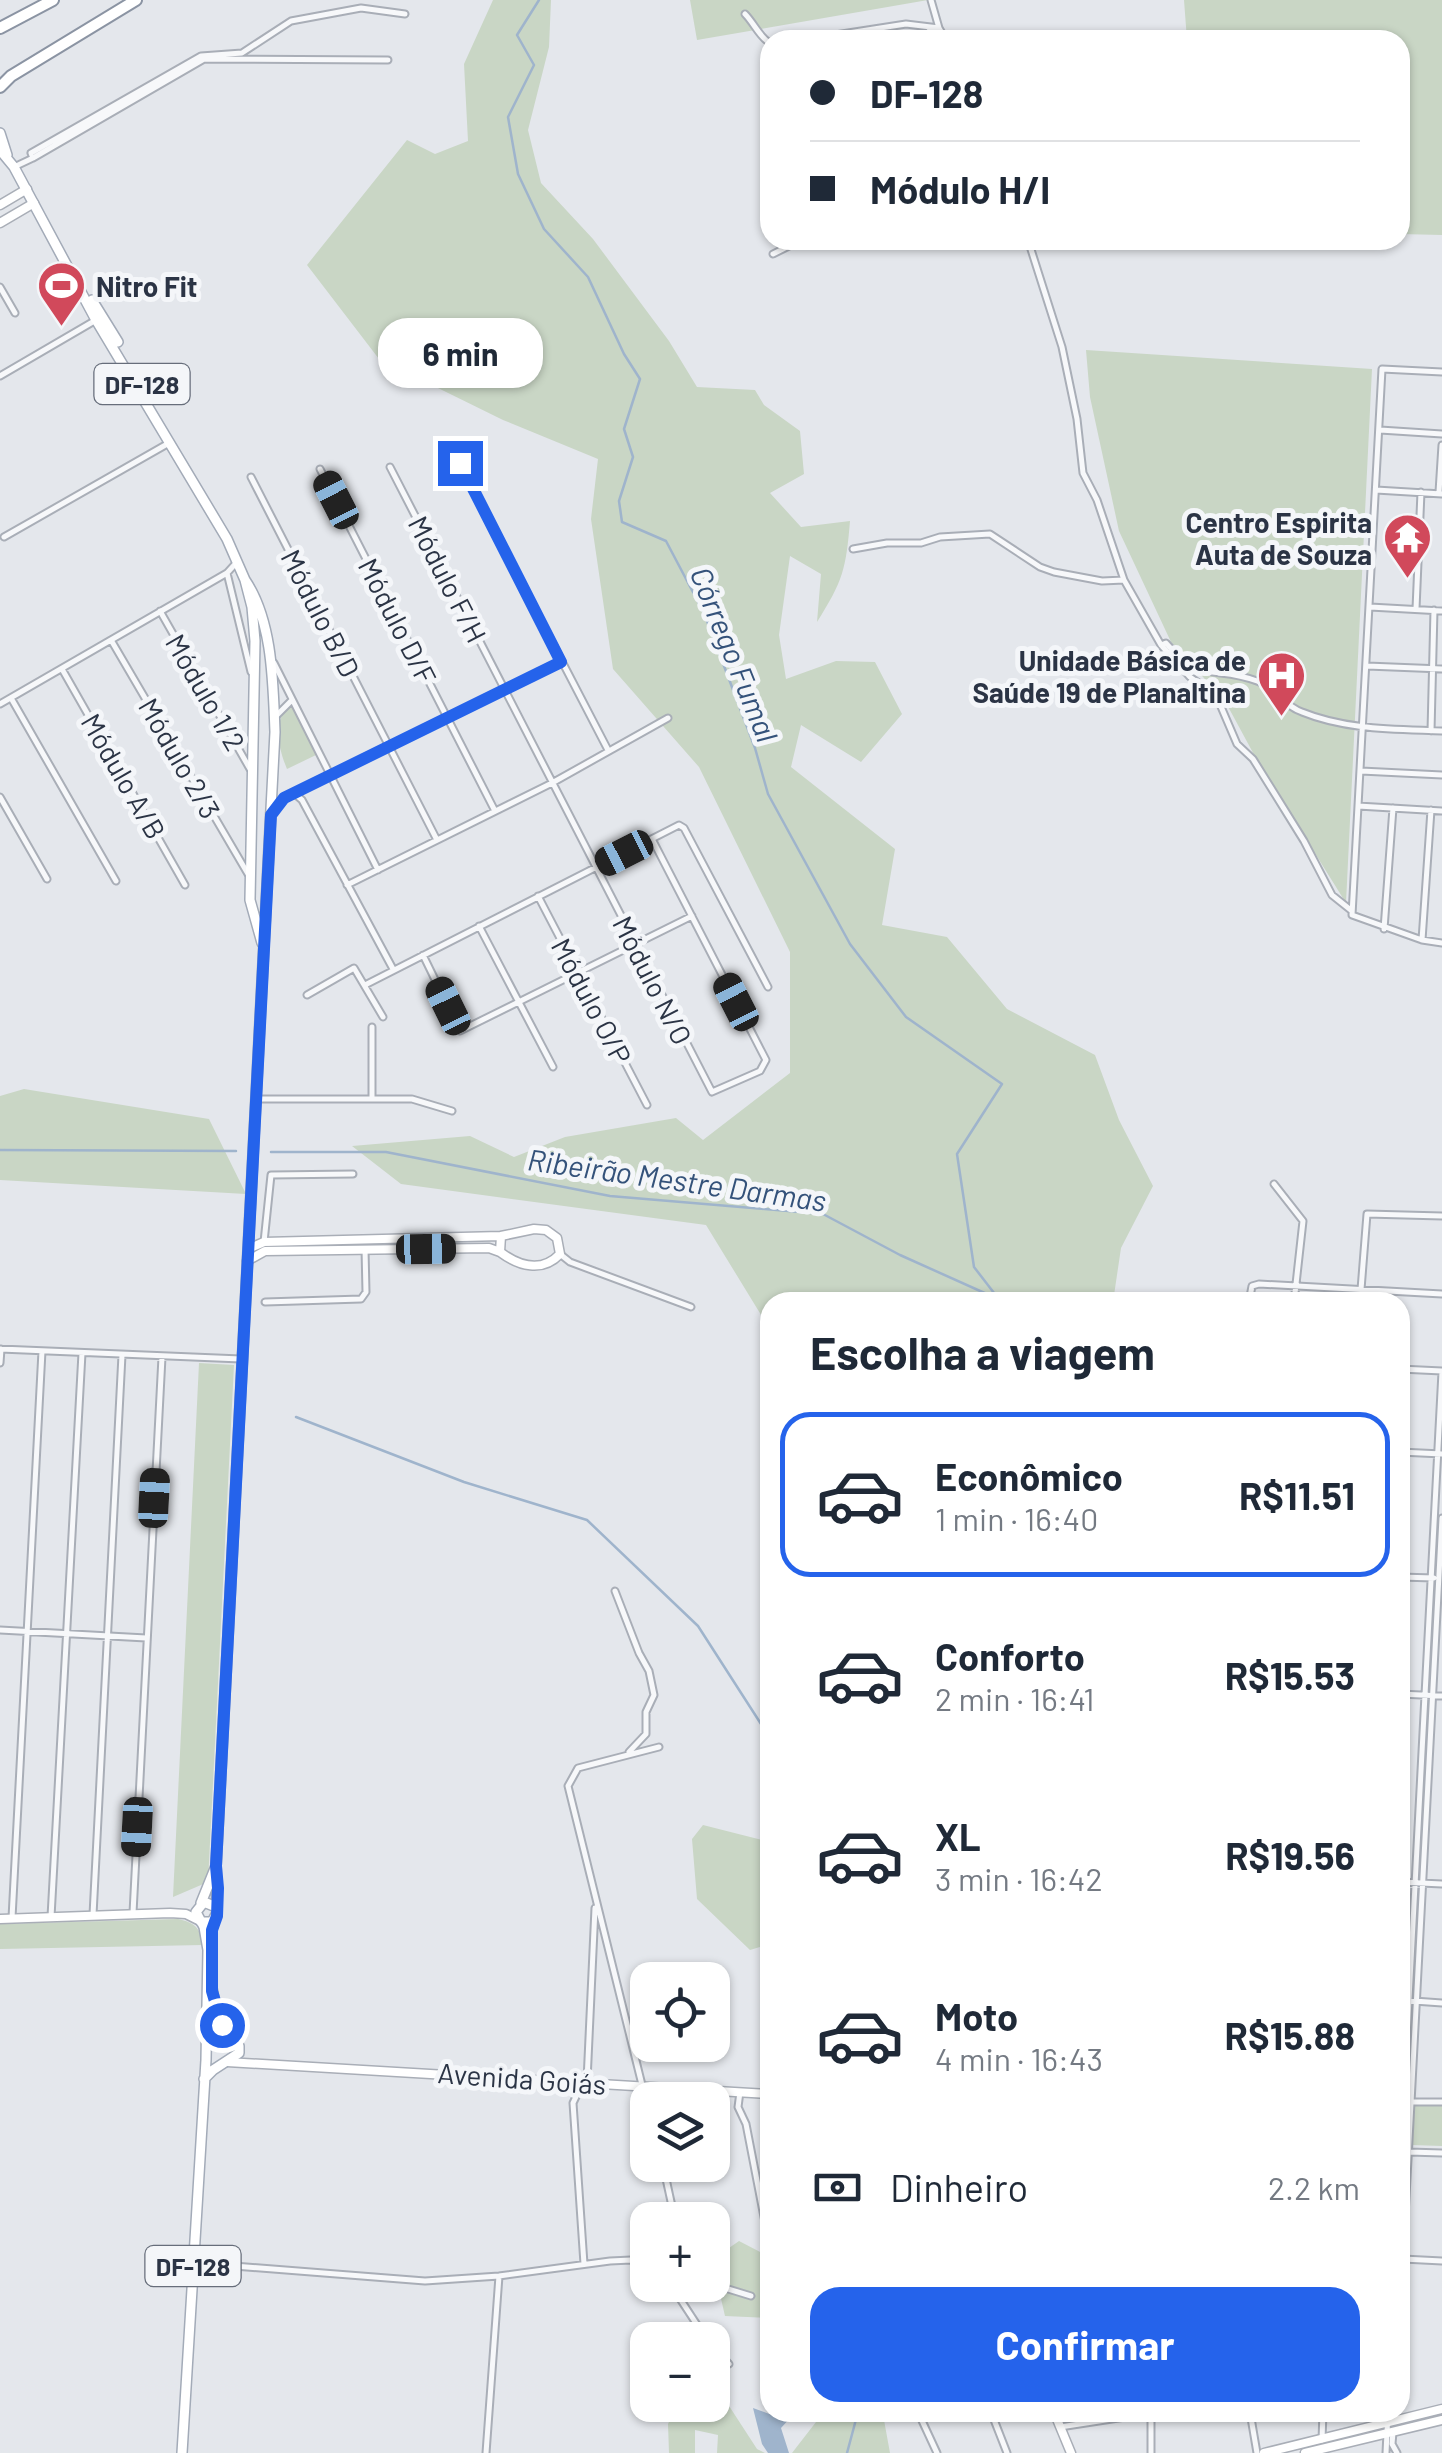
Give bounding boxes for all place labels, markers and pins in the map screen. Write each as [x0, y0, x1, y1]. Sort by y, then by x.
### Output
sports icon: Nitro Fit [35, 260, 87, 328]
place label: Nitro Fit [96, 269, 197, 303]
place label: Centro Espirita Auta de Souza [1185, 505, 1372, 571]
temple icon: Centro Espirita Auta de Souza [1381, 512, 1433, 580]
place label: Unidade Básica de Saúde 19 de Planaltina [972, 643, 1246, 709]
hospital icon: Unidade Básica de Saúde 19 de Planaltina [1255, 650, 1307, 718]

